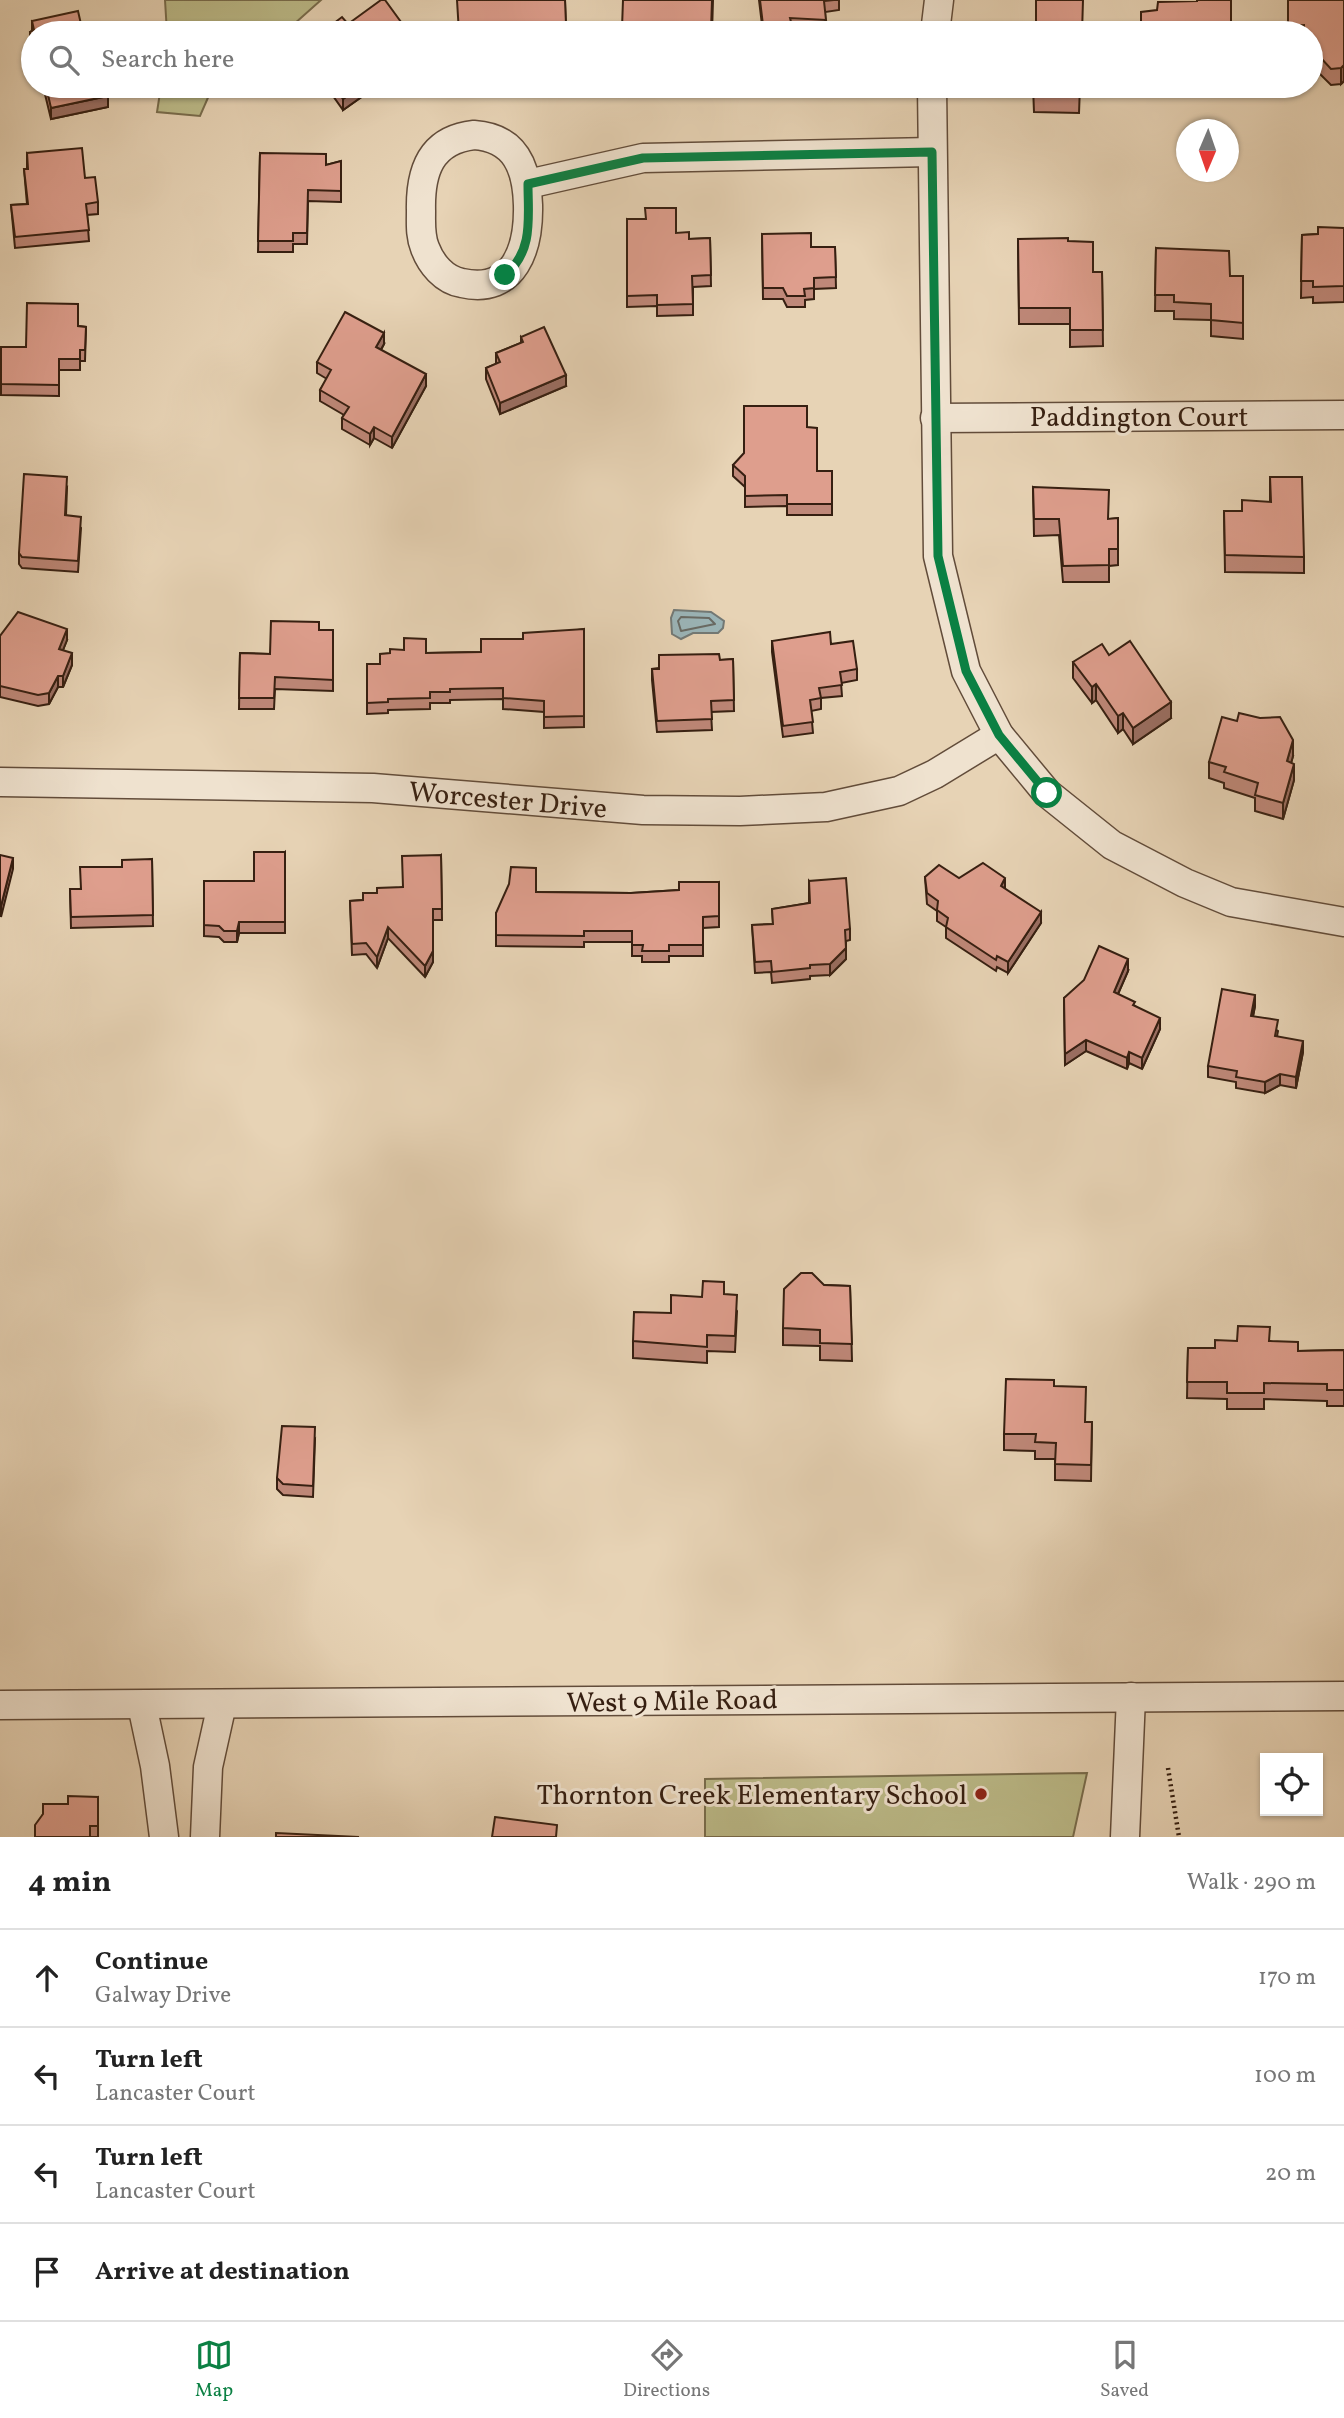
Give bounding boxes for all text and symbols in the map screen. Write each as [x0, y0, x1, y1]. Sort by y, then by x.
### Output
search box [21, 21, 1323, 98]
icon: search [45, 41, 83, 79]
text: Search here [101, 42, 234, 78]
north arrow [1176, 119, 1239, 182]
route end [489, 259, 520, 290]
street label: Paddington Court [1030, 399, 1248, 438]
street label: Worcester Drive [407, 773, 608, 830]
route start [1031, 777, 1062, 808]
street label: West 9 Mile Road [566, 1681, 778, 1724]
map controls [1260, 1753, 1323, 1816]
button: locate [1260, 1753, 1323, 1816]
place label: Thornton Creek Elementary School [536, 1777, 967, 1816]
marker: Thornton Creek Elementary School [973, 1786, 989, 1802]
text: 4 min [28, 1862, 112, 1904]
text: Walk · 290 m [1187, 1867, 1316, 1899]
text: Continue [95, 1944, 208, 1980]
icon: ahead [28, 1959, 66, 1997]
text: 170 m [1258, 1962, 1316, 1994]
text: Galway Drive [95, 1980, 231, 2012]
text: Turn left [95, 2042, 203, 2078]
icon: left [28, 2057, 66, 2095]
text: 100 m [1254, 2060, 1316, 2092]
text: Lancaster Court [95, 2078, 256, 2110]
text: Turn left [95, 2140, 203, 2176]
icon: left [28, 2155, 66, 2193]
text: 20 m [1265, 2158, 1316, 2190]
text: Lancaster Court [95, 2176, 256, 2208]
icon: arrive [28, 2253, 66, 2291]
text: Arrive at destination [95, 2254, 350, 2290]
tab: Map [195, 2336, 233, 2404]
tab: Directions [623, 2336, 710, 2404]
tab: Saved [1100, 2336, 1149, 2404]

